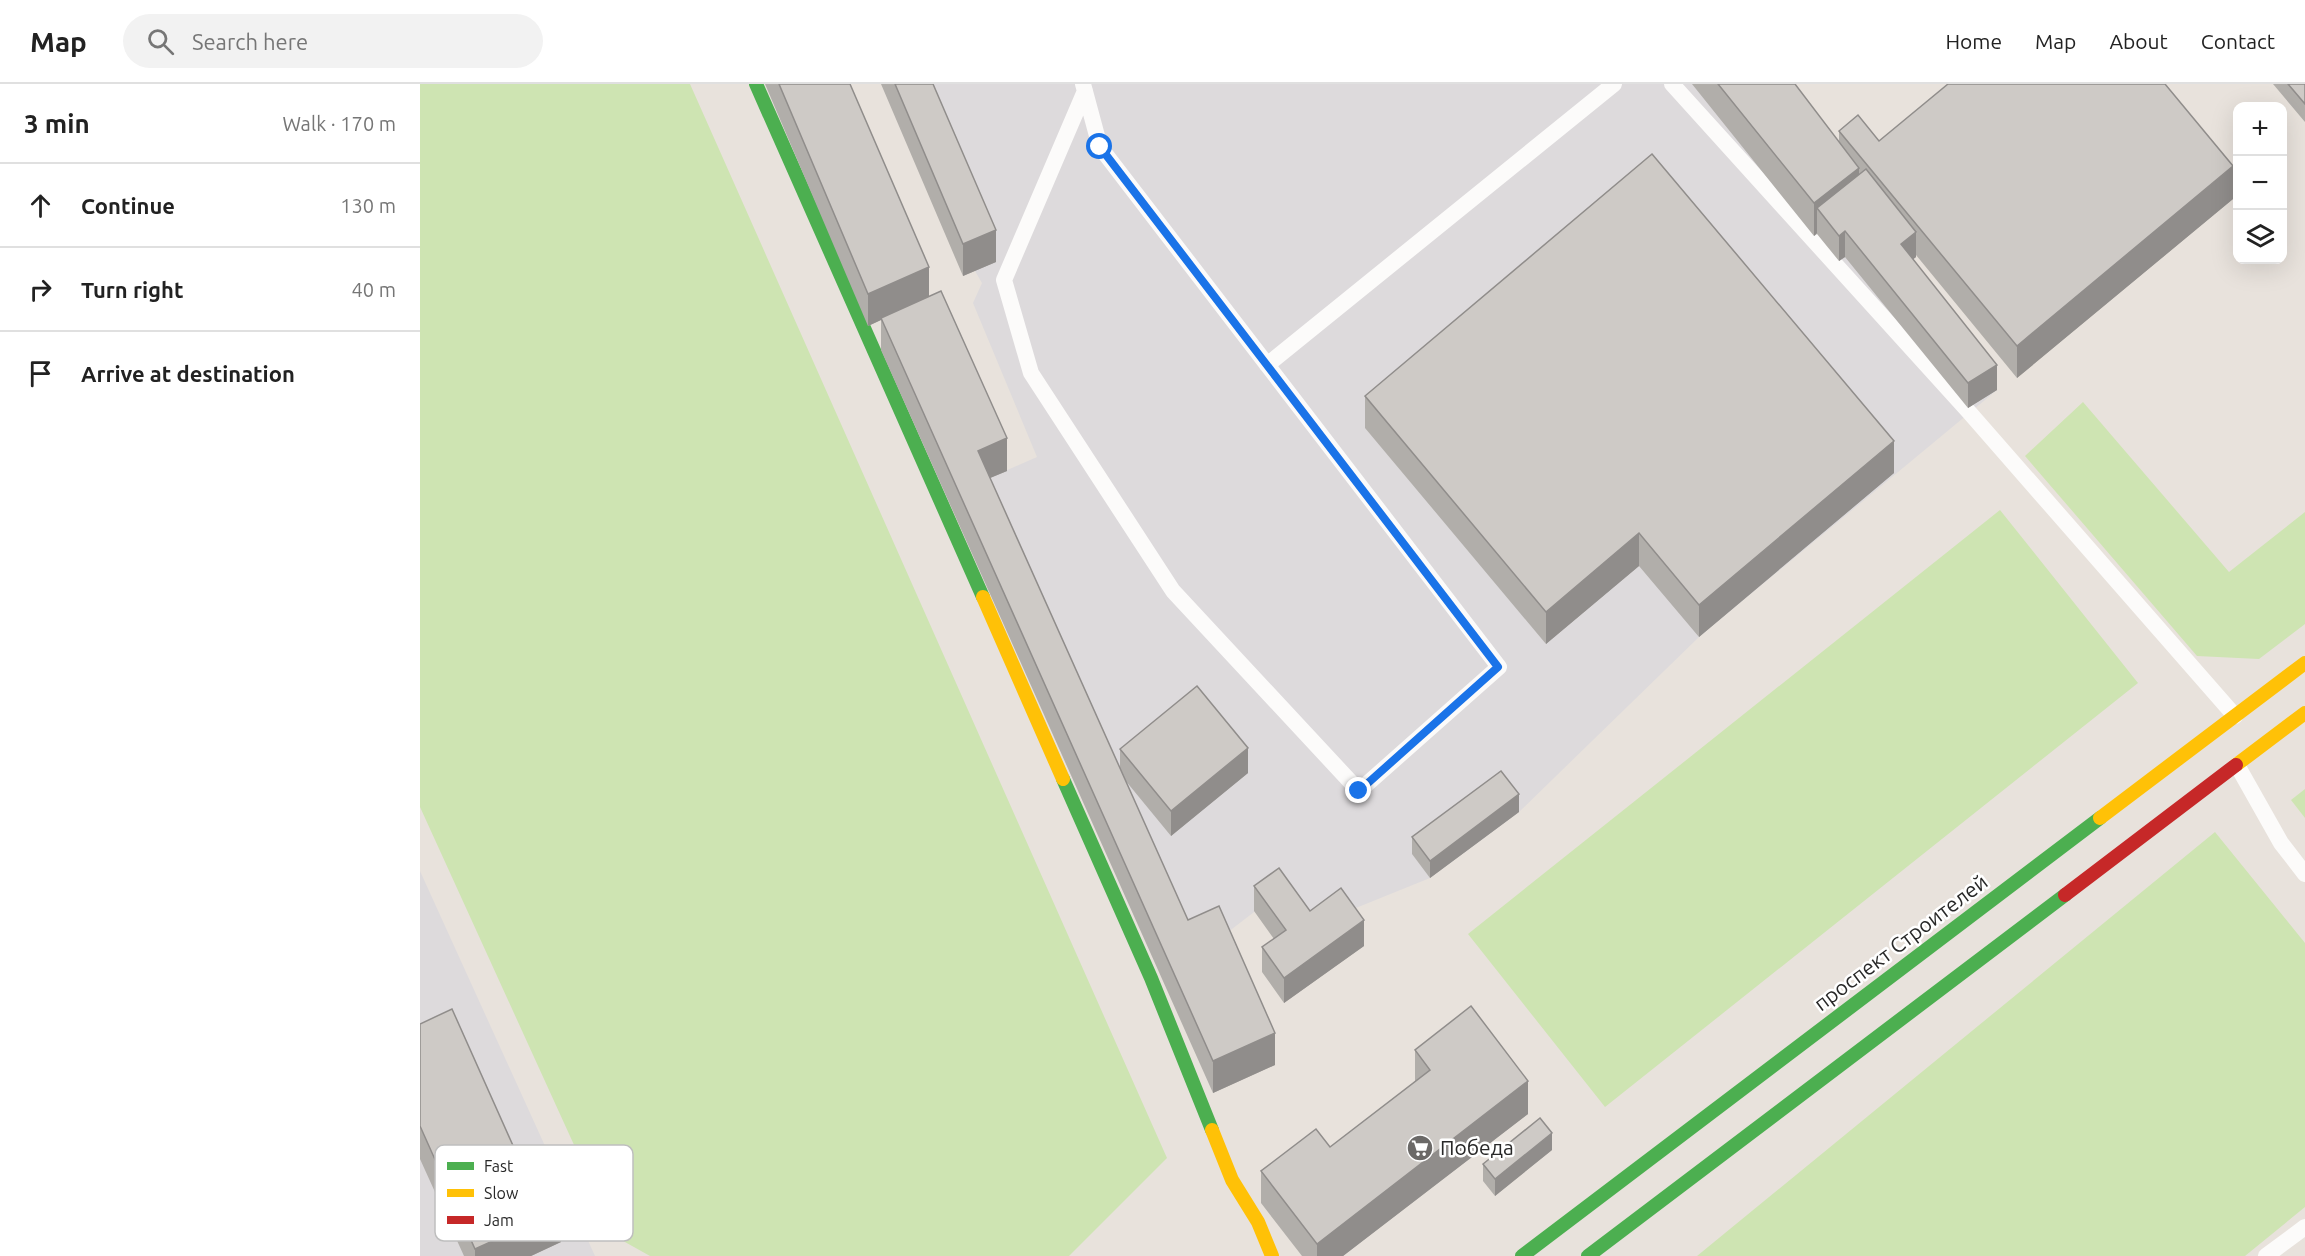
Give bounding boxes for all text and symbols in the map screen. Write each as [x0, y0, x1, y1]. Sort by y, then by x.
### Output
search box [123, 14, 543, 68]
icon: search [144, 25, 177, 58]
text: Map [30, 26, 87, 57]
text: Search here [192, 29, 308, 54]
text: Home [1945, 29, 2002, 53]
text: Map [2035, 29, 2076, 53]
text: About [2109, 29, 2168, 53]
text: Contact [2201, 29, 2275, 53]
map controls [2233, 102, 2287, 264]
button: + [2233, 102, 2287, 156]
text: 3 min [24, 109, 90, 138]
text: Walk · 170 m [283, 112, 396, 135]
route start [1086, 133, 1112, 159]
button: − [2233, 156, 2287, 210]
icon: ahead [24, 189, 57, 222]
text: Continue [81, 193, 175, 218]
text: 130 m [340, 194, 396, 217]
button: layers [2233, 210, 2287, 264]
icon: right [24, 273, 57, 306]
text: Turn right [81, 277, 183, 302]
text: 40 m [352, 278, 396, 301]
icon: arrive [24, 357, 57, 390]
text: Arrive at destination [81, 361, 295, 386]
route end [1345, 777, 1371, 803]
street label: проспект Строителей [1809, 869, 1992, 1015]
supermarket icon: Победа [1405, 1133, 1435, 1163]
place label: Победа [1440, 1135, 1514, 1159]
legend [435, 1145, 633, 1241]
text: Fast [484, 1157, 514, 1175]
text: Slow [484, 1184, 519, 1202]
text: Jam [484, 1211, 514, 1229]

